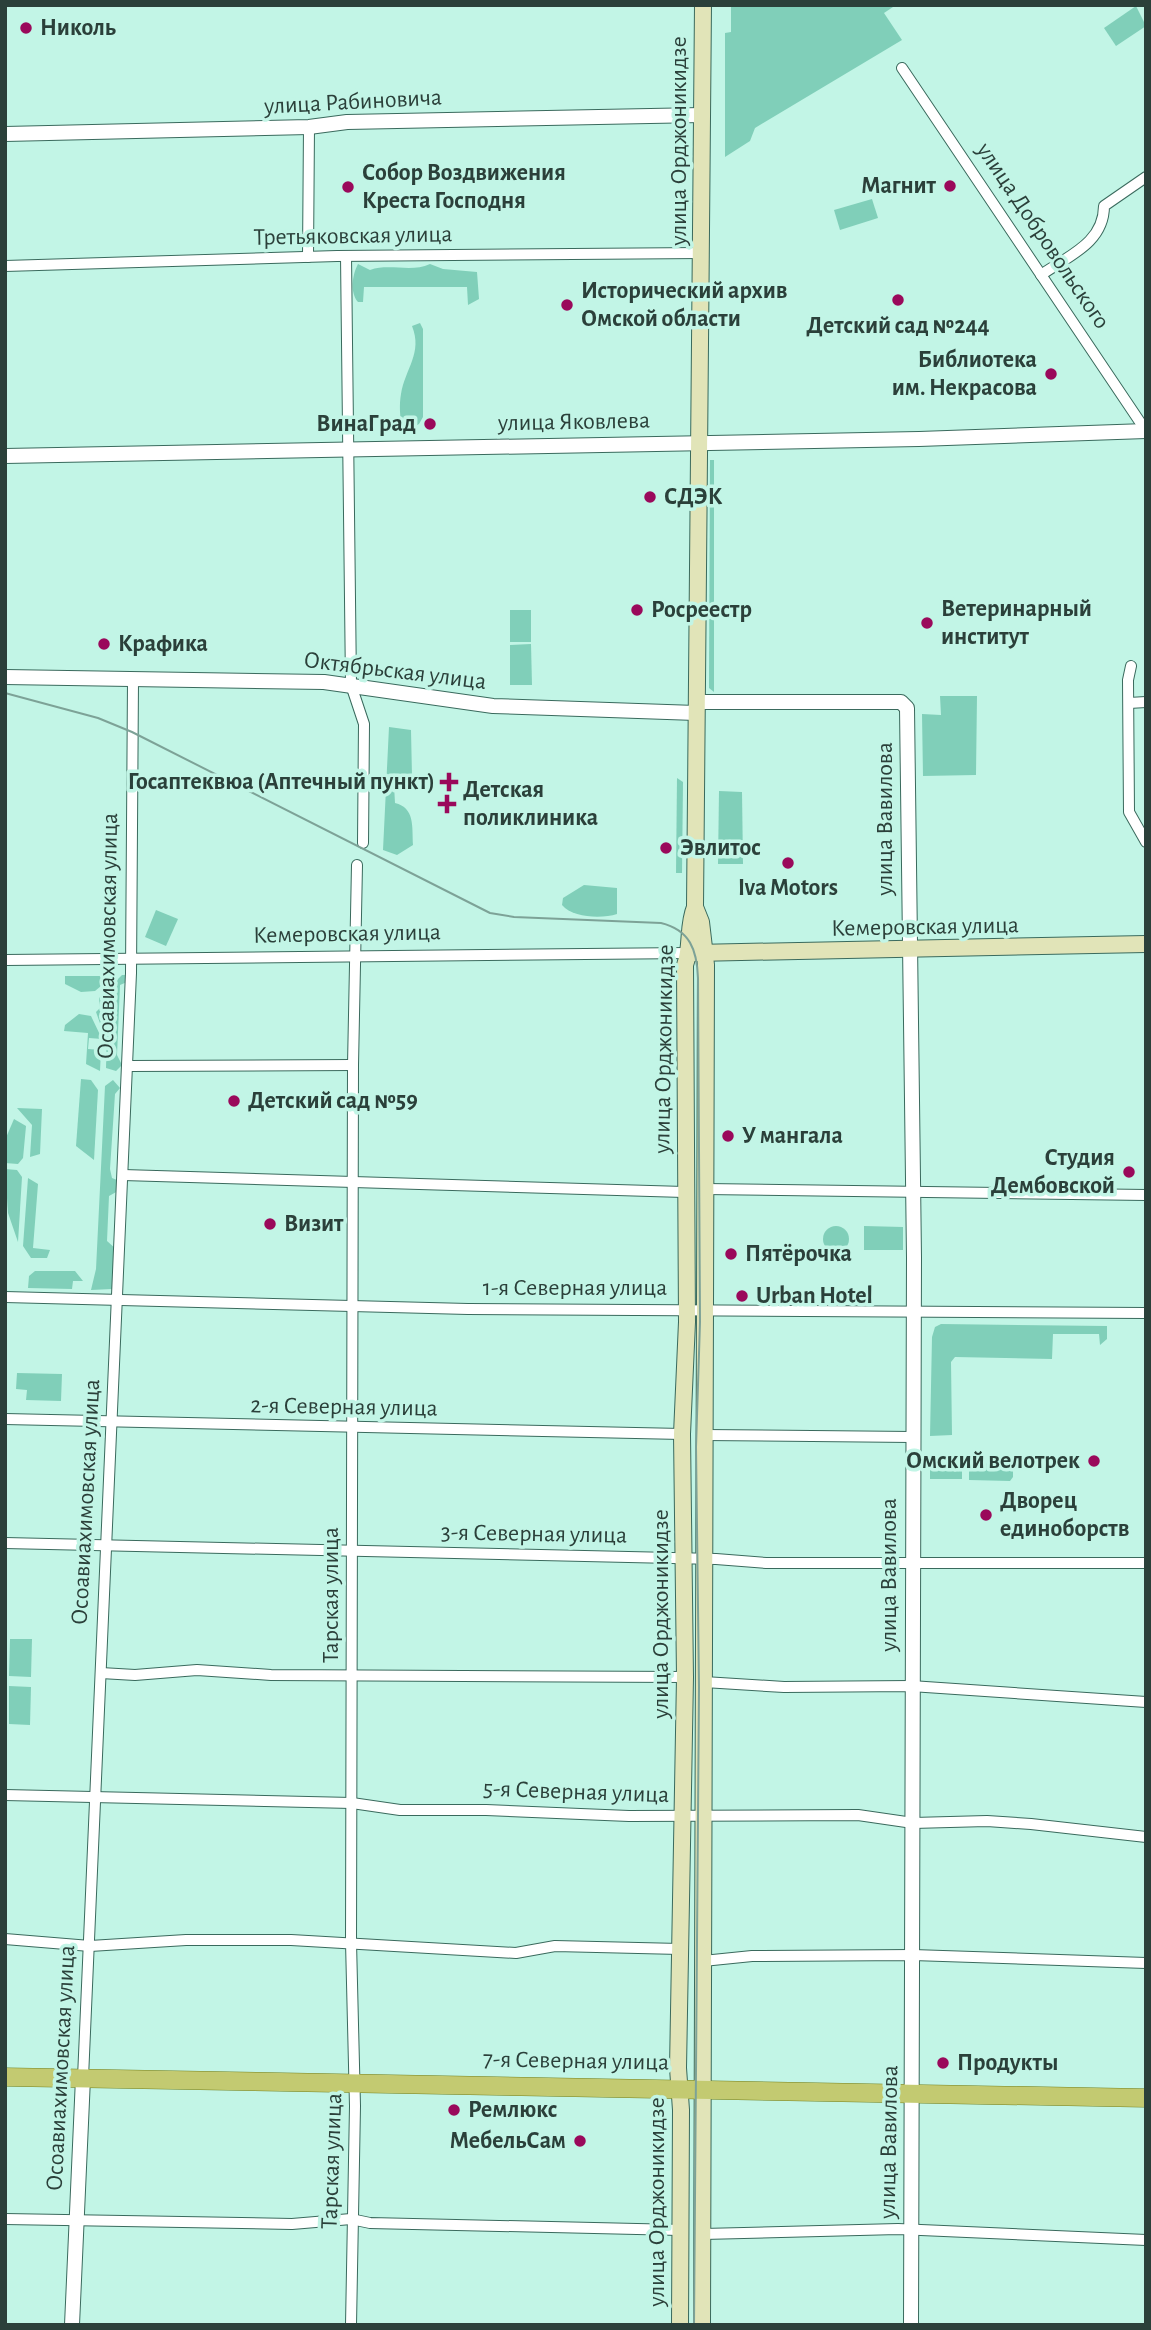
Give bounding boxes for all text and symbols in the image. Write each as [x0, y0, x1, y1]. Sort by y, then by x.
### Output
place label: Николь [40, 16, 116, 40]
marker: Николь [18, 20, 34, 36]
street label: улица Орджоникидзе [667, 36, 691, 247]
street label: улица Рабиновича [262, 85, 443, 119]
street label: улица Добровольского [971, 138, 1114, 333]
place label: Собор Воздвижения Креста Господня [362, 161, 566, 213]
place label: Магнит [861, 174, 937, 198]
marker: Магнит [942, 178, 958, 194]
marker: Собор Воздвижения Креста Господня [340, 179, 356, 195]
street label: Третьяковская улица [253, 222, 453, 250]
place label: Исторический архив Омской области [581, 279, 788, 331]
marker: Детский сад №244 [890, 292, 906, 308]
marker: Исторический архив Омской области [559, 297, 575, 313]
place label: Детский сад №244 [806, 314, 990, 338]
place label: Библиотека им. Некрасова [892, 348, 1037, 400]
marker: Библиотека им. Некрасова [1043, 366, 1059, 382]
street label: улица Яковлева [497, 409, 650, 435]
place label: ВинаГрад [316, 412, 416, 436]
marker: ВинаГрад [422, 416, 438, 432]
place label: СДЭК [664, 485, 723, 509]
marker: СДЭК [642, 489, 658, 505]
place label: Ветеринарный институт [941, 597, 1092, 649]
place label: Росреестр [651, 598, 752, 622]
marker: Росреестр [629, 602, 645, 618]
marker: Ветеринарный институт [919, 615, 935, 631]
place label: Крафика [118, 632, 208, 656]
marker: Крафика [96, 636, 112, 652]
street label: Октябрьская улица [302, 648, 488, 694]
street label: улица Вавилова [873, 742, 897, 897]
place label: Госаптеквюа (Аптечный пункт) [128, 770, 435, 794]
marker: Госаптеквюа (Аптечный пункт) [441, 774, 457, 790]
place label: Детская поликлиника [463, 778, 598, 830]
marker: Детская поликлиника [437, 794, 457, 814]
street label: Осоавиахимовская улица [94, 813, 122, 1059]
place label: Эвлитос [680, 836, 761, 860]
marker: Эвлитос [658, 840, 674, 856]
marker: Iva Motors [780, 855, 796, 871]
place label: Iva Motors [738, 876, 838, 900]
street label: Кемеровская улица [831, 913, 1019, 941]
street label: Кемеровская улица [253, 920, 441, 948]
street label: улица Орджоникидзе [650, 944, 678, 1155]
place label: Детский сад №59 [248, 1089, 418, 1113]
marker: Детский сад №59 [226, 1093, 242, 1109]
place label: У мангала [742, 1124, 843, 1148]
marker: У мангала [720, 1128, 736, 1144]
place label: Студия Дембовской [991, 1146, 1115, 1198]
marker: Студия Дембовской [1121, 1164, 1137, 1180]
place label: Визит [284, 1212, 344, 1236]
marker: Визит [262, 1216, 278, 1232]
place label: Пятёрочка [745, 1242, 852, 1266]
marker: Пятёрочка [723, 1246, 739, 1262]
street label: 1-я Северная улица [483, 1276, 667, 1300]
place label: Urban Hotel [756, 1284, 873, 1308]
marker: Urban Hotel [734, 1288, 750, 1304]
street label: Осоавиахимовская улица [68, 1378, 104, 1626]
street label: 2-я Северная улица [250, 1393, 438, 1421]
place label: Омский велотрек [906, 1449, 1080, 1473]
marker: Омский велотрек [1086, 1453, 1102, 1469]
place label: Дворец единоборств [1000, 1489, 1129, 1541]
street label: улица Вавилова [877, 1498, 901, 1653]
marker: Дворец единоборств [978, 1507, 994, 1523]
street label: улица Орджоникидзе [649, 1509, 673, 1720]
street label: 3-я Северная улица [441, 1520, 627, 1548]
street label: Тарская улица [319, 1527, 343, 1663]
street label: 5-я Северная улица [482, 1777, 670, 1807]
street label: Осоавиахимовская улица [43, 1944, 79, 2192]
street label: 7-я Северная улица [483, 2047, 669, 2075]
place label: Продукты [957, 2051, 1058, 2075]
marker: Продукты [935, 2055, 951, 2071]
street label: улица Вавилова [876, 2065, 902, 2220]
street label: Тарская улица [318, 2093, 346, 2229]
street label: улица Орджоникидзе [645, 2097, 669, 2308]
place label: Ремлюкс [468, 2098, 557, 2122]
marker: Ремлюкс [446, 2102, 462, 2118]
place label: МебельСам [449, 2129, 566, 2153]
marker: МебельСам [572, 2133, 588, 2149]

